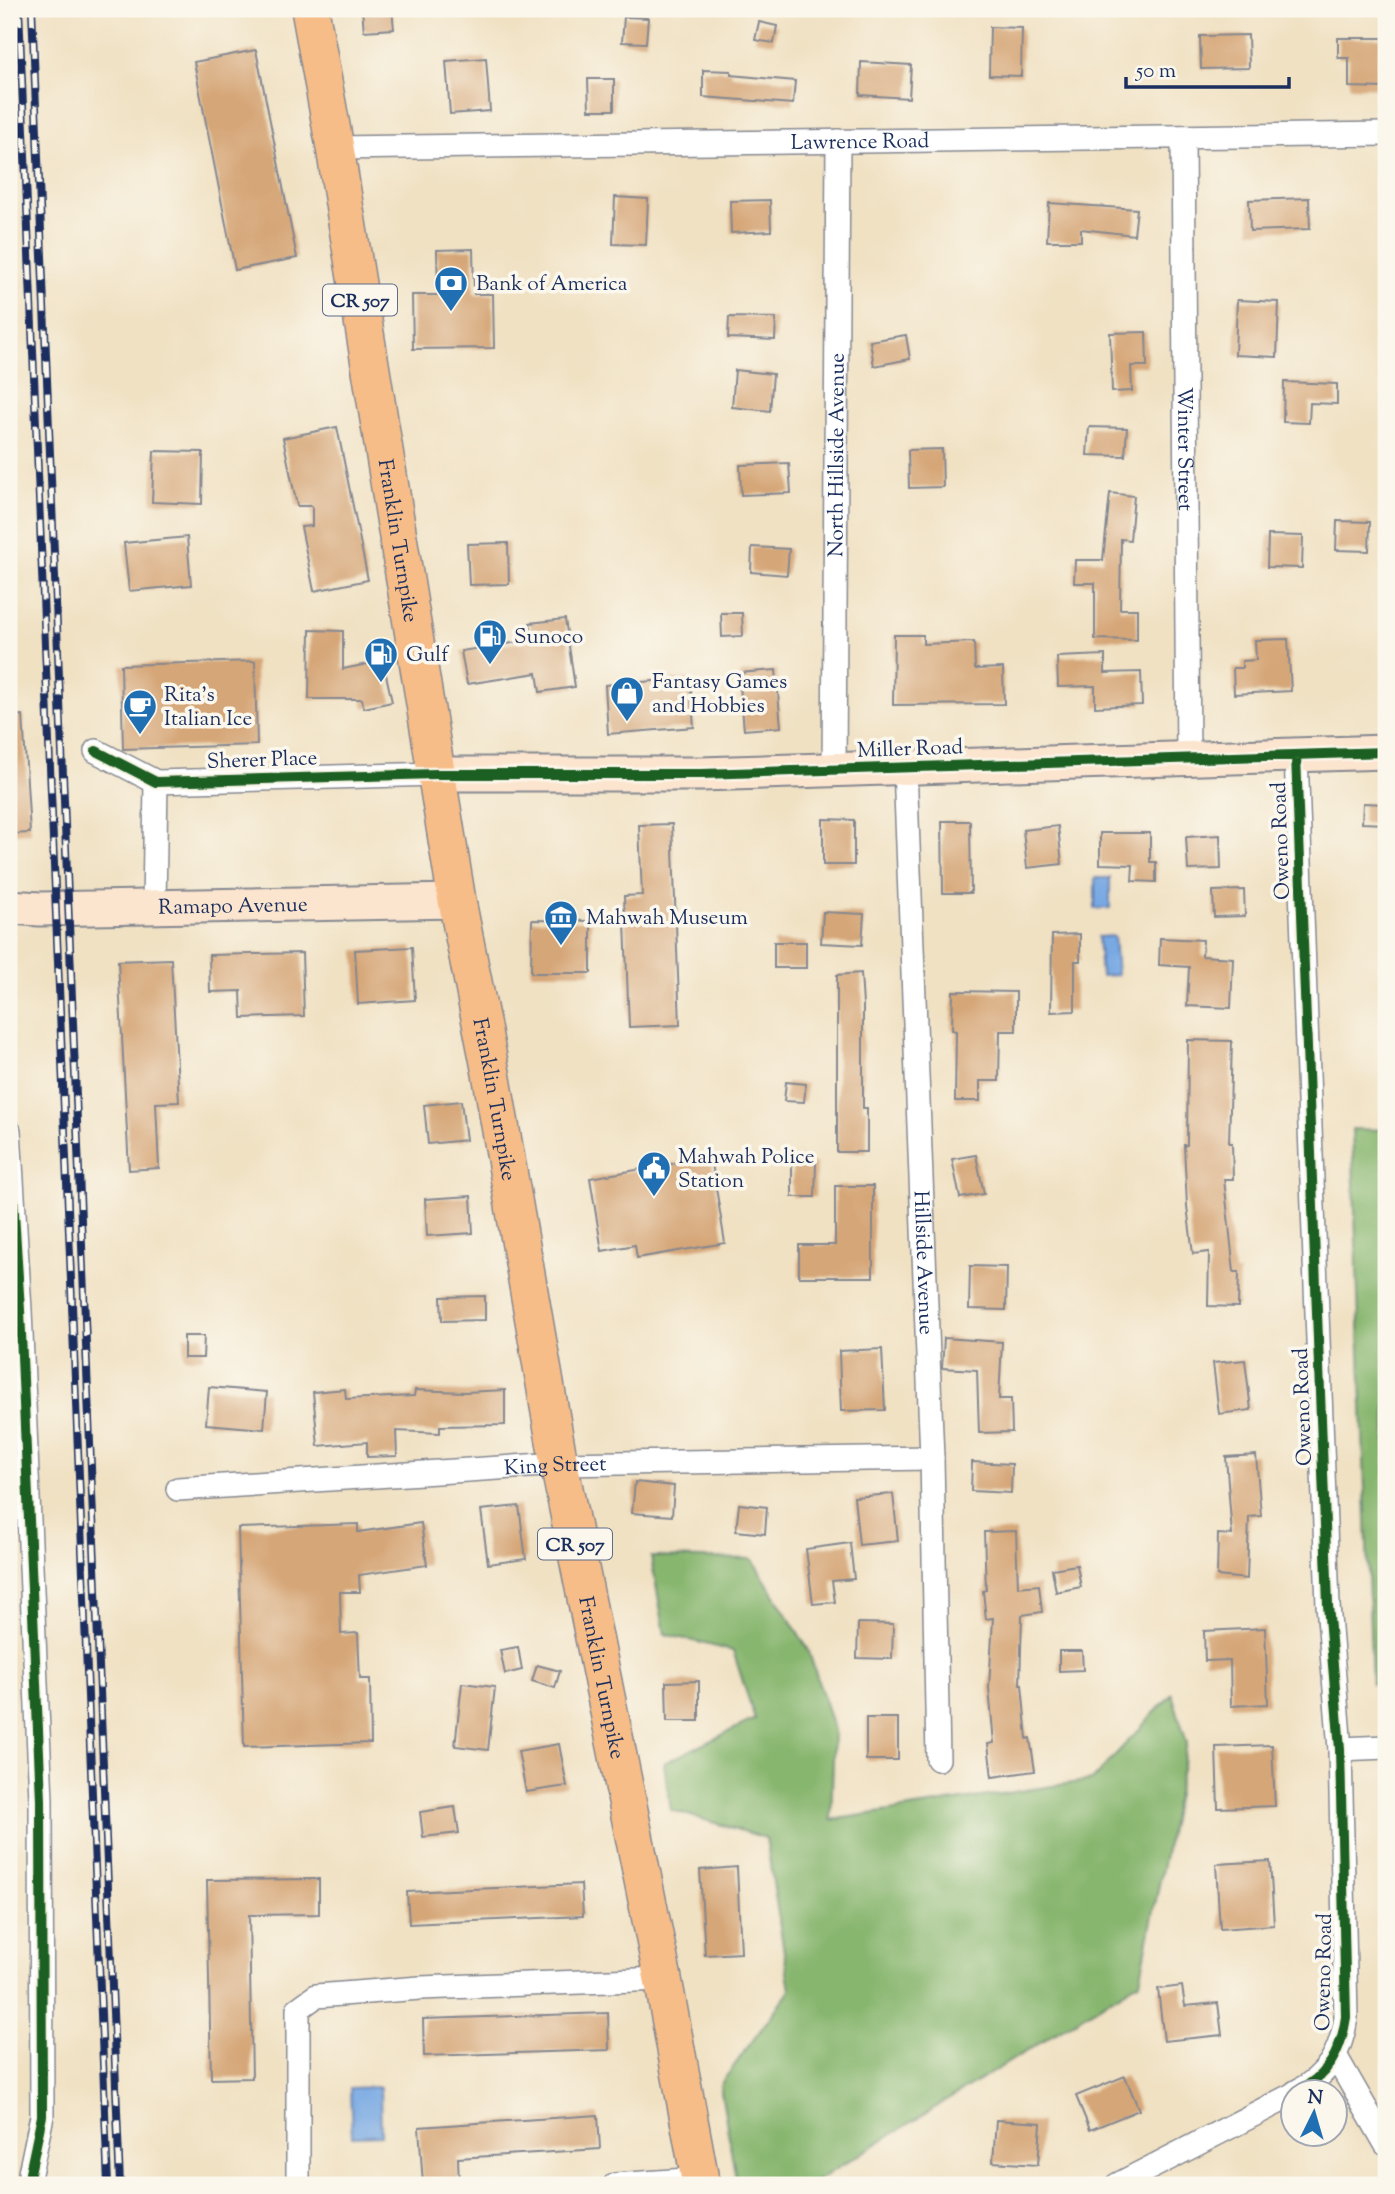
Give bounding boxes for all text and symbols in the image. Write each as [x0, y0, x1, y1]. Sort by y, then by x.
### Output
scale bar [1126, 46, 1288, 90]
text: 50 m [1135, 57, 1176, 87]
street label: Lawrence Road [790, 127, 930, 159]
bank icon: Bank of America [432, 264, 470, 313]
place label: Bank of America [476, 270, 628, 300]
road number: CR 507 [323, 284, 397, 316]
street label: North Hillside Avenue [822, 353, 854, 557]
street label: Winter Street [1168, 387, 1199, 511]
street label: Franklin Turnpike [369, 457, 425, 625]
fuel station icon: Sunoco [471, 617, 509, 666]
place label: Sunoco [514, 623, 583, 653]
fuel station icon: Gulf [362, 635, 400, 684]
place label: Gulf [406, 641, 450, 671]
place label: Fantasy Games and Hobbies [652, 668, 787, 722]
shop icon: Fantasy Games and Hobbies [608, 674, 646, 723]
place label: Rita's Italian Ice [164, 681, 252, 735]
cafe icon: Rita's Italian Ice [121, 687, 159, 736]
street label: Miller Road [857, 733, 964, 767]
street label: Sherer Place [206, 744, 318, 778]
street label: Oweno Road [1265, 781, 1299, 901]
street label: Ramapo Avenue [158, 891, 308, 924]
museum icon: Mahwah Museum [542, 898, 580, 947]
place label: Mahwah Museum [586, 904, 748, 934]
street label: Franklin Turnpike [463, 1016, 523, 1183]
place label: Mahwah Police Station [678, 1143, 815, 1197]
public building icon: Mahwah Police Station [635, 1149, 673, 1198]
street label: Hillside Avenue [905, 1190, 940, 1336]
street label: Oweno Road [1287, 1347, 1321, 1467]
street label: King Street [503, 1450, 607, 1485]
road number: CR 507 [538, 1528, 612, 1560]
street label: Franklin Turnpike [569, 1594, 631, 1762]
street label: Oweno Road [1309, 1913, 1341, 2031]
north arrow [1280, 2078, 1350, 2148]
text: N [1307, 2084, 1324, 2113]

